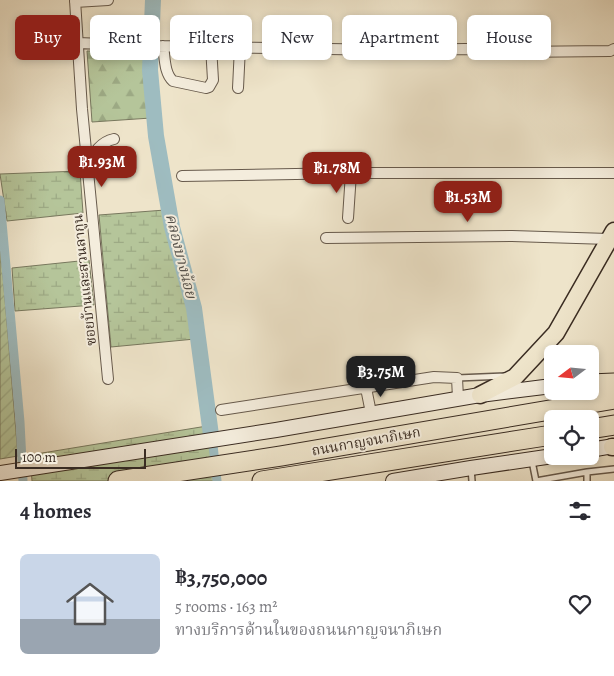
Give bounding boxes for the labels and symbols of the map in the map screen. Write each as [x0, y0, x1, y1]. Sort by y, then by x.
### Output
pin: ฿1.93M [61, 146, 143, 188]
pin: ฿1.78M [296, 152, 378, 194]
pin: ฿1.53M [427, 180, 509, 223]
water label: คลองบางน้อย [161, 212, 201, 301]
street label: ซอยบ้านและสวนลากูน [68, 213, 101, 347]
north arrow [544, 345, 599, 400]
pin: ฿3.75M [340, 356, 422, 398]
street label: ถนนกาญจนาภิเษก [310, 423, 422, 460]
scale bar [15, 446, 146, 469]

